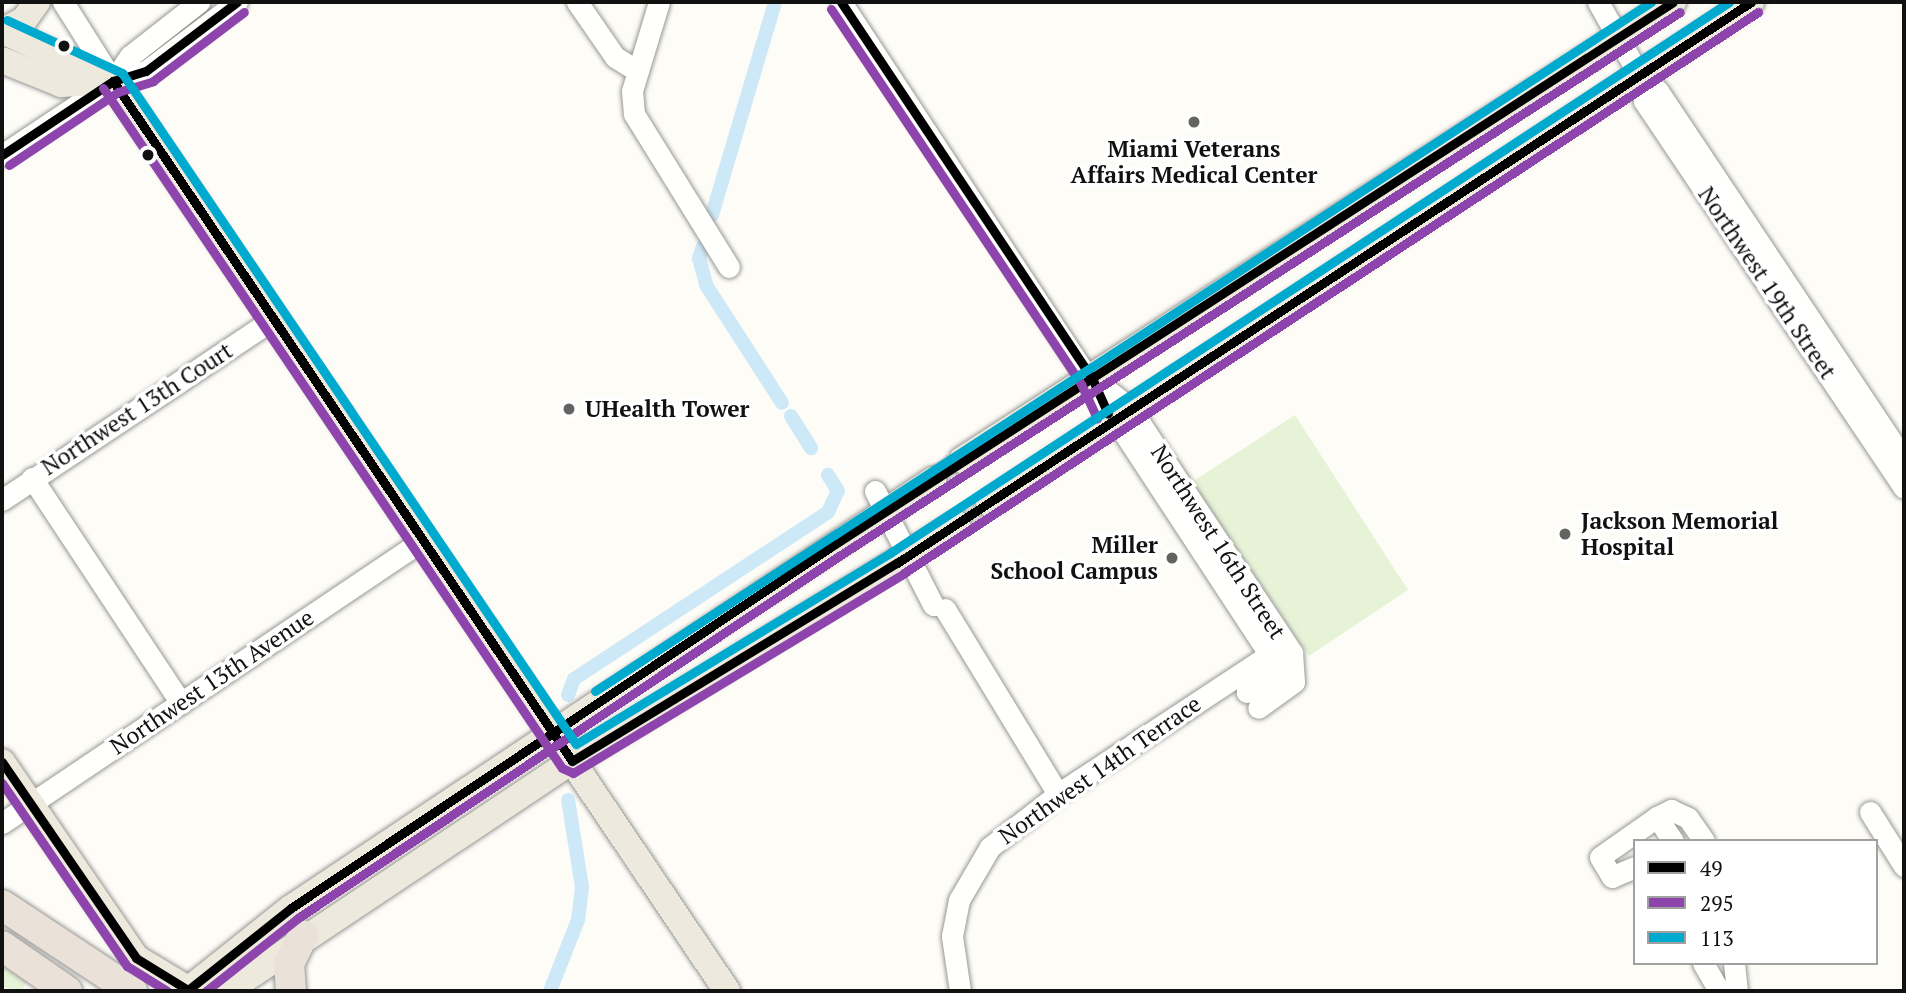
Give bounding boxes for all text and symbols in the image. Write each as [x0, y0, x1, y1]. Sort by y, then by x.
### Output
unlabelled marker [57, 39, 71, 53]
marker: Miami Veterans Affairs Medical Center [1184, 112, 1204, 132]
place label: Miami Veterans Affairs Medical Center [1071, 135, 1317, 189]
unlabelled marker [141, 148, 155, 162]
street label: Northwest 19th Street [1692, 182, 1842, 384]
street label: Northwest 13th Court [36, 337, 238, 481]
place label: UHealth Tower [585, 395, 750, 423]
marker: UHealth Tower [559, 399, 579, 419]
street label: Northwest 16th Street [1145, 440, 1291, 644]
place label: Jackson Memorial Hospital [1581, 507, 1778, 561]
marker: Jackson Memorial Hospital [1555, 524, 1575, 544]
place label: Miller School Campus [990, 531, 1158, 585]
marker: Miller School Campus [1164, 550, 1180, 566]
street label: Northwest 13th Avenue [105, 603, 319, 761]
street label: Northwest 14th Terrace [994, 690, 1206, 850]
legend [1633, 839, 1878, 965]
text: 49 [1700, 854, 1722, 882]
text: 295 [1700, 889, 1734, 917]
text: 113 [1700, 924, 1734, 952]

